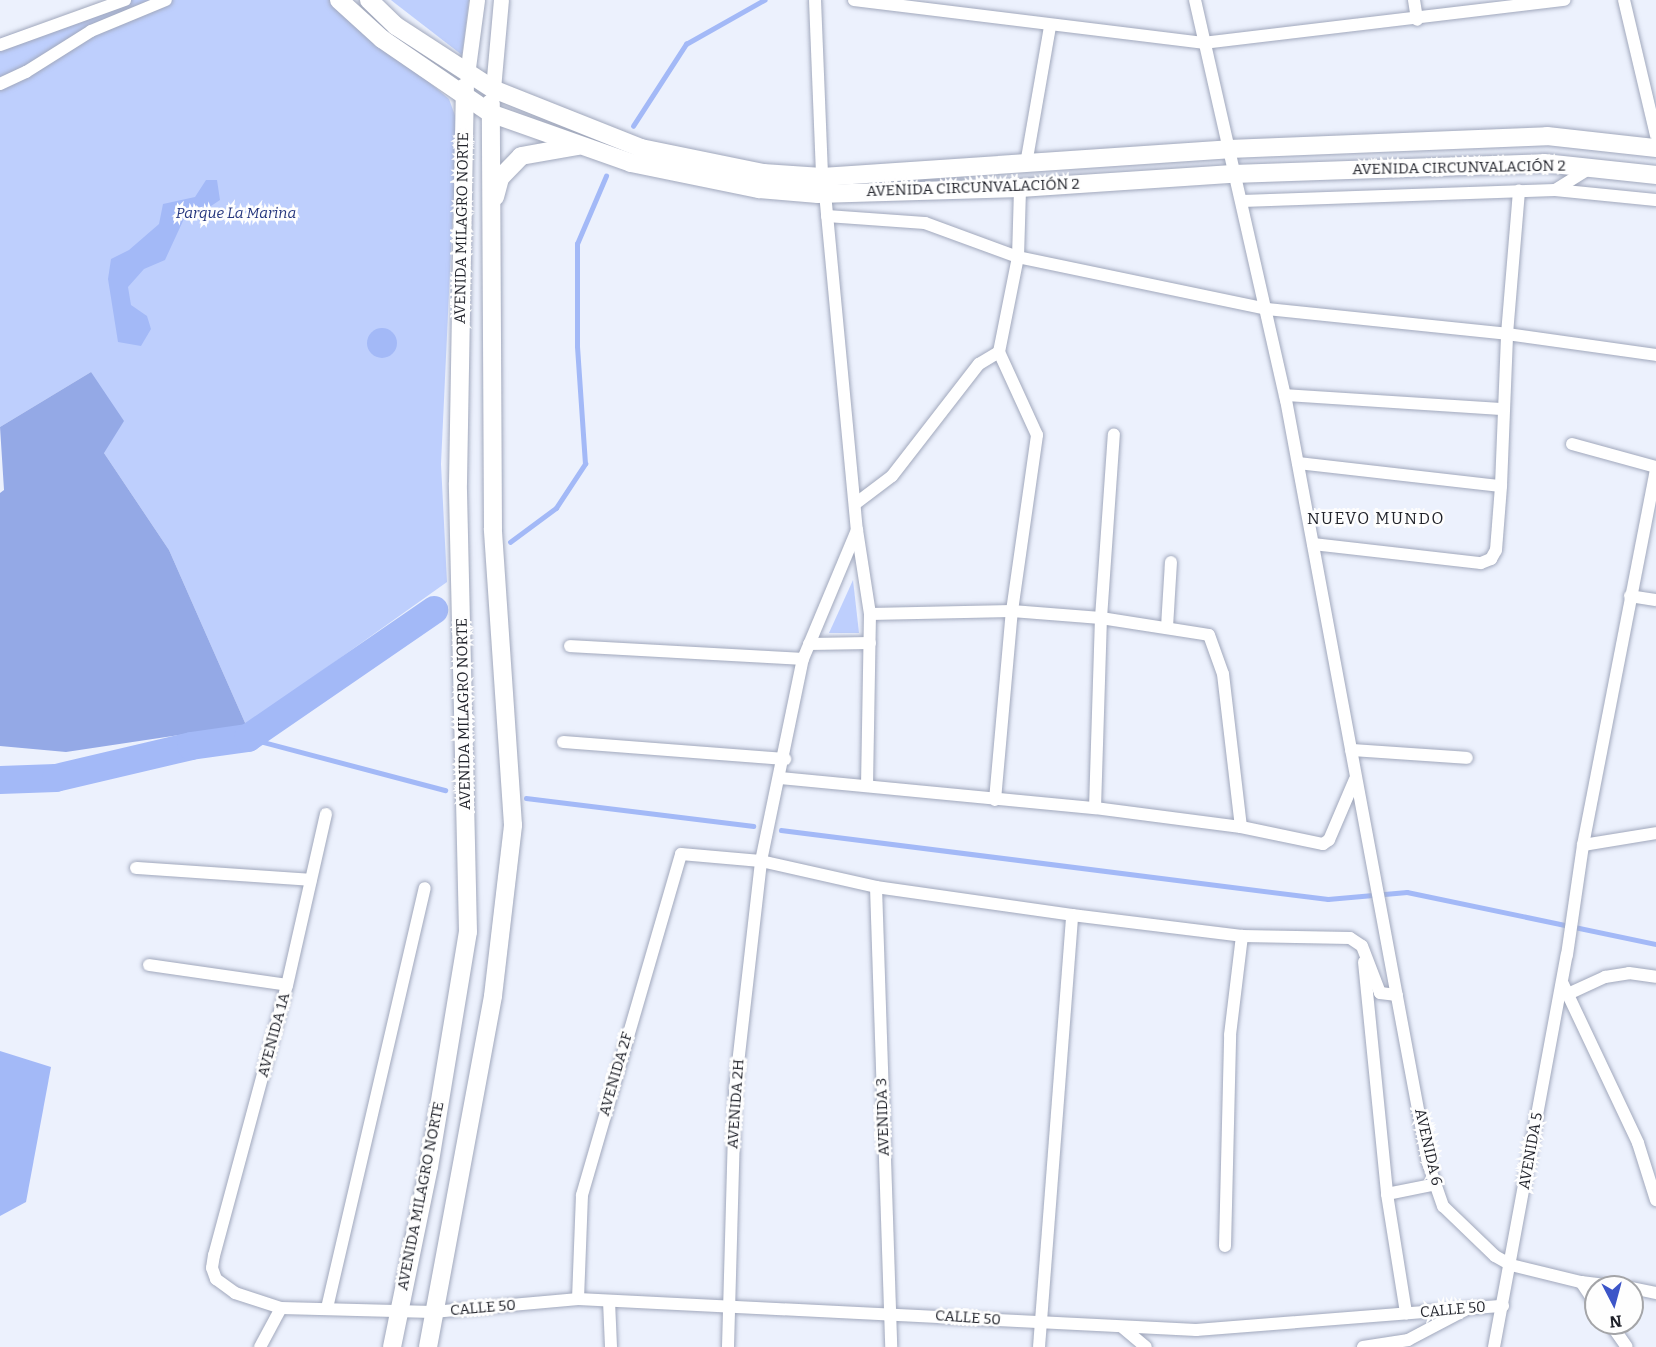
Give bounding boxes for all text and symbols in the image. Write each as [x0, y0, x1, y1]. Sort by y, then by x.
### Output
street label: AVENIDA MILAGRO NORTE [451, 132, 473, 324]
street label: AVENIDA CIRCUNVALACIÓN 2 [1352, 157, 1566, 179]
street label: AVENIDA CIRCUNVALACIÓN 2 [866, 175, 1080, 201]
park label: Parque La Marina [176, 205, 296, 223]
district label: NUEVO MUNDO [1307, 509, 1445, 529]
street label: AVENIDA MILAGRO NORTE [453, 618, 475, 810]
street label: AVENIDA 1A [254, 991, 294, 1079]
street label: AVENIDA 2F [595, 1030, 637, 1118]
street label: AVENIDA 2H [724, 1059, 748, 1149]
street label: AVENIDA 3 [873, 1078, 893, 1156]
street label: AVENIDA MILAGRO NORTE [394, 1100, 448, 1292]
street label: AVENIDA 6 [1410, 1107, 1446, 1187]
street label: AVENIDA 5 [1515, 1111, 1547, 1191]
north arrow [1584, 1275, 1644, 1335]
street label: CALLE 50 [449, 1296, 517, 1320]
street label: CALLE 50 [1419, 1298, 1487, 1322]
street label: CALLE 50 [935, 1307, 1001, 1329]
text: N [1609, 1311, 1623, 1332]

